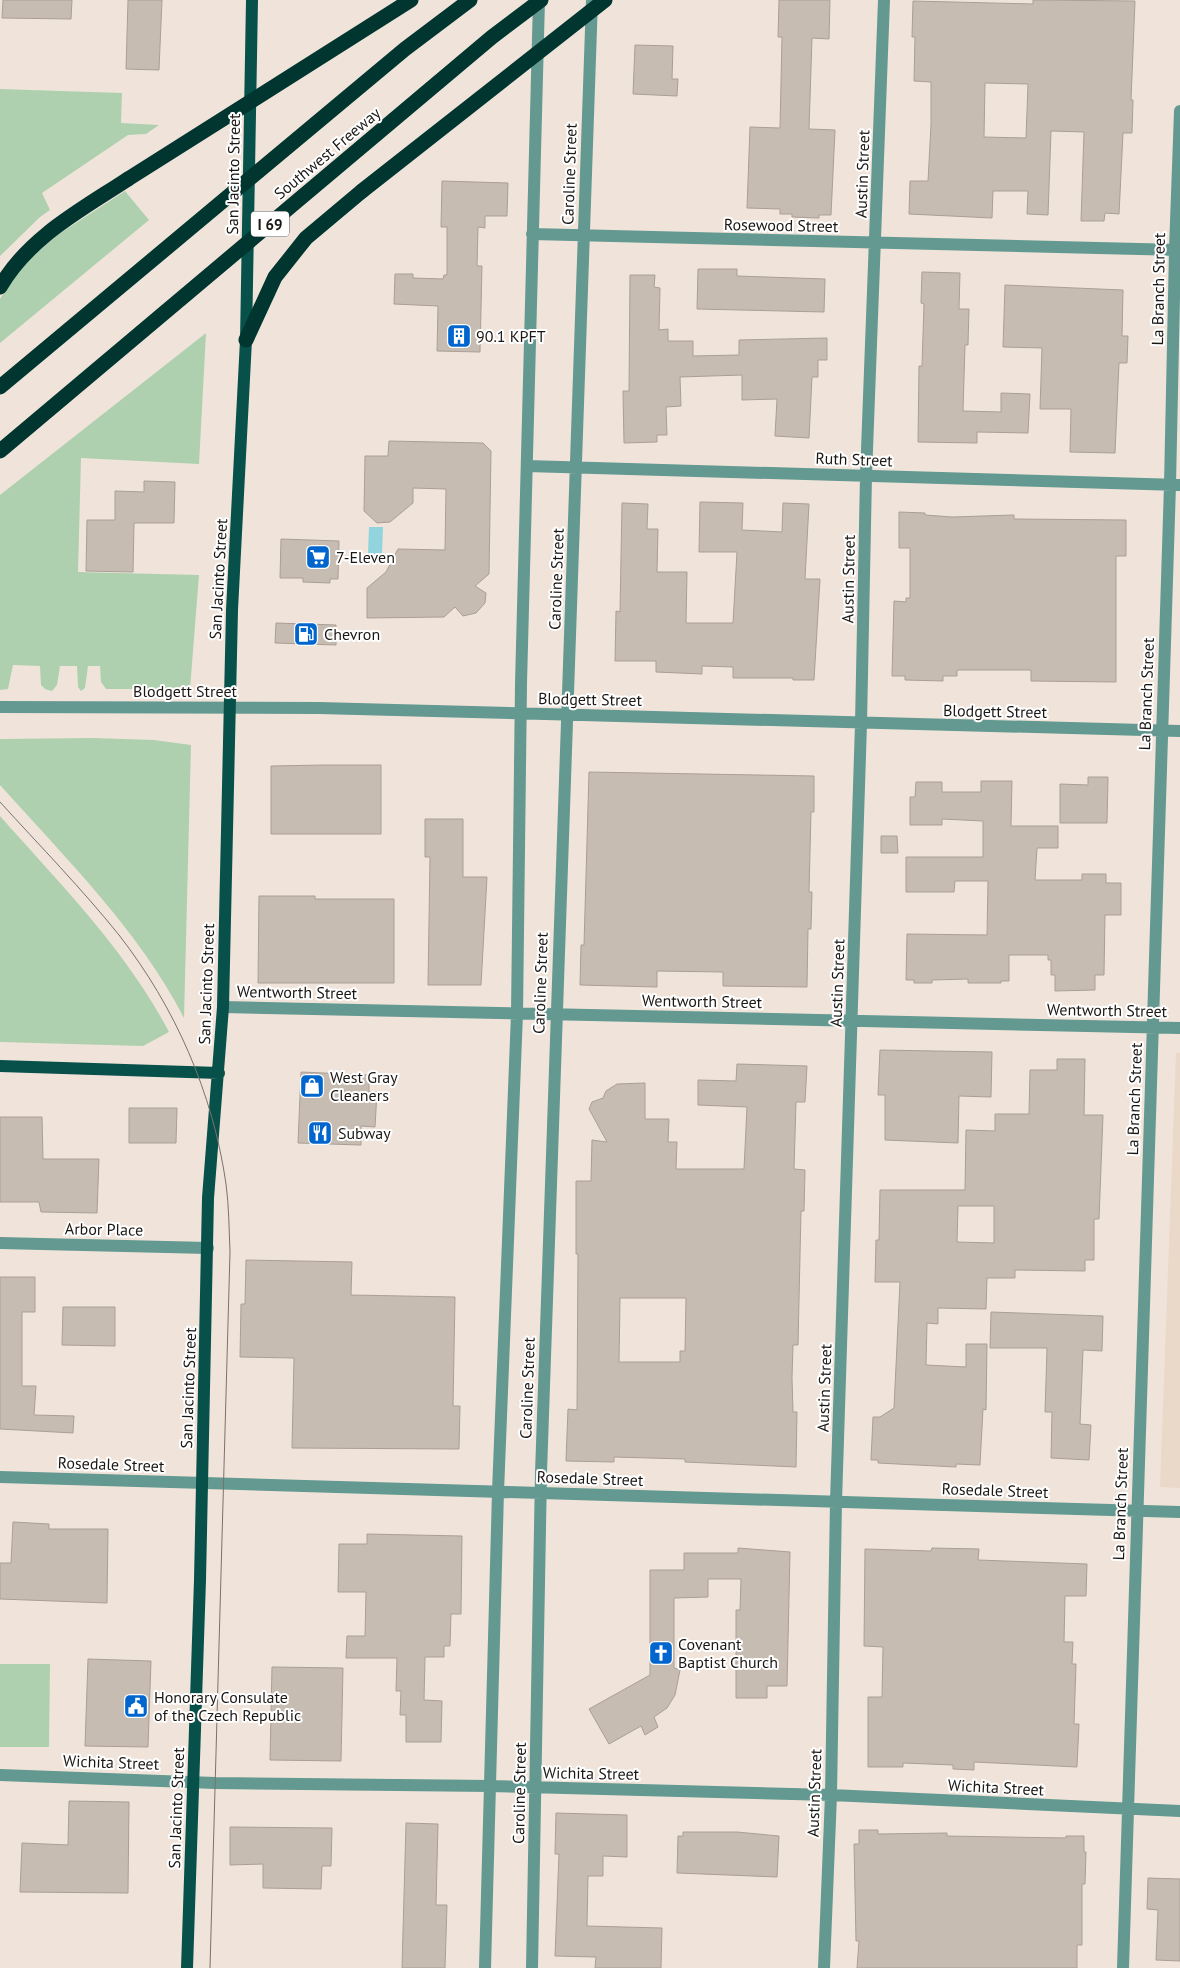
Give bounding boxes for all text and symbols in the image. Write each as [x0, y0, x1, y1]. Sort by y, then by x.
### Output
street label: Southwest Freeway [270, 102, 385, 203]
street label: San Jacinto Street [222, 113, 244, 235]
street label: Caroline Street [557, 122, 581, 225]
street label: Austin Street [850, 129, 874, 218]
road number: I 69 [251, 212, 289, 236]
street label: Rosewood Street [724, 214, 839, 236]
street label: La Branch Street [1147, 232, 1169, 346]
building icon: 90.1 KPFT [446, 323, 472, 349]
place label: 90.1 KPFT [476, 326, 546, 346]
street label: Ruth Street [815, 448, 894, 470]
street label: San Jacinto Street [205, 517, 231, 640]
street label: Caroline Street [544, 527, 568, 630]
street label: Austin Street [837, 534, 859, 623]
supermarket icon: 7-Eleven [305, 544, 331, 570]
place label: 7-Eleven [336, 547, 395, 567]
fuel station icon: Chevron [293, 621, 319, 647]
place label: Chevron [324, 624, 380, 644]
street label: La Branch Street [1134, 637, 1158, 751]
street label: Blodgett Street [133, 681, 238, 701]
street label: Blodgett Street [538, 688, 643, 710]
street label: Blodgett Street [943, 700, 1048, 722]
street label: San Jacinto Street [194, 922, 218, 1045]
street label: Caroline Street [528, 931, 552, 1034]
street label: Austin Street [825, 938, 849, 1027]
street label: Wentworth Street [237, 981, 358, 1003]
street label: Wentworth Street [642, 990, 763, 1012]
street label: Wentworth Street [1047, 999, 1168, 1021]
street label: La Branch Street [1122, 1042, 1146, 1156]
place label: West Gray Cleaners [330, 1067, 398, 1105]
shop icon: West Gray Cleaners [299, 1073, 325, 1099]
restaurant icon: Subway [307, 1120, 333, 1146]
place label: Subway [338, 1123, 391, 1143]
street label: Arbor Place [65, 1218, 143, 1240]
street label: San Jacinto Street [176, 1326, 200, 1449]
street label: Caroline Street [515, 1336, 539, 1439]
street label: Austin Street [812, 1343, 836, 1432]
street label: La Branch Street [1108, 1447, 1132, 1561]
street label: Rosedale Street [57, 1452, 165, 1476]
street label: Rosedale Street [536, 1466, 644, 1490]
street label: Rosedale Street [941, 1478, 1049, 1502]
place label: Covenant Baptist Church [678, 1634, 778, 1672]
church icon: Covenant Baptist Church [648, 1640, 674, 1666]
place label: Honorary Consulate of the Czech Republic [154, 1687, 301, 1725]
public building icon: Honorary Consulate of the Czech Republic [123, 1693, 149, 1719]
street label: Caroline Street [508, 1741, 530, 1844]
street label: San Jacinto Street [164, 1746, 188, 1869]
street label: Austin Street [802, 1748, 826, 1837]
street label: Wichita Street [63, 1750, 160, 1774]
street label: Wichita Street [543, 1762, 640, 1784]
street label: Wichita Street [947, 1774, 1045, 1800]

